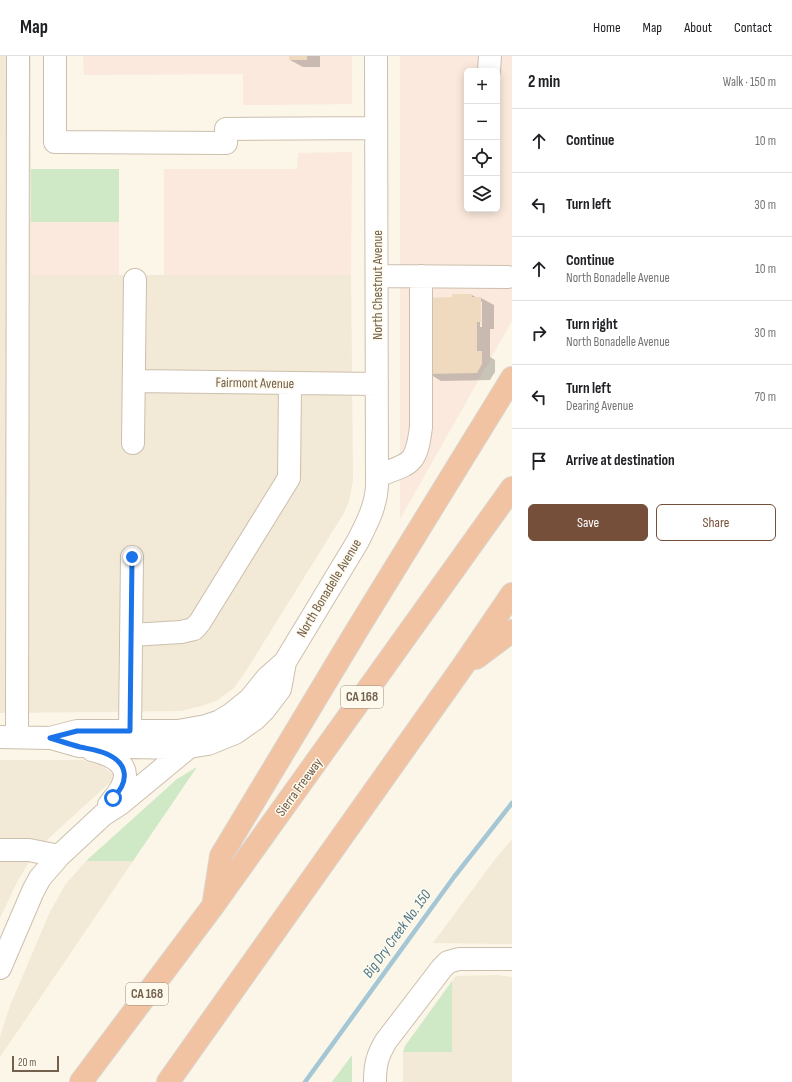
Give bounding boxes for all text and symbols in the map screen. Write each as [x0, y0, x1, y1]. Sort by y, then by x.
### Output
text: Map [20, 16, 48, 39]
text: Home [593, 19, 621, 36]
text: Map [643, 19, 662, 36]
text: About [684, 19, 712, 36]
text: Contact [734, 19, 772, 36]
map controls [464, 68, 500, 212]
button: + [464, 68, 500, 104]
text: 2 min [528, 72, 560, 92]
text: Walk · 150 m [723, 74, 776, 90]
button: − [464, 104, 500, 140]
icon: ahead [528, 130, 550, 152]
text: Continue [566, 131, 615, 150]
text: 10 m [755, 133, 776, 149]
button: locate [464, 140, 500, 176]
button: layers [464, 176, 500, 212]
icon: left [528, 194, 550, 216]
text: Turn left [566, 195, 611, 214]
text: 30 m [754, 197, 776, 213]
street label: North Chestnut Avenue [369, 230, 386, 340]
text: Continue [566, 251, 615, 270]
icon: ahead [528, 258, 550, 280]
text: 10 m [755, 261, 776, 277]
text: North Bonadelle Avenue [566, 270, 670, 286]
text: Turn right [566, 315, 618, 334]
icon: right [528, 322, 550, 344]
text: 30 m [754, 325, 776, 341]
text: North Bonadelle Avenue [566, 334, 670, 350]
street label: Fairmont Avenue [216, 374, 294, 392]
text: Turn left [566, 379, 611, 398]
icon: left [528, 386, 550, 408]
text: 70 m [755, 389, 776, 405]
text: Dearing Avenue [566, 398, 633, 414]
icon: arrive [528, 450, 550, 472]
text: Arrive at destination [566, 451, 675, 470]
button: Save [528, 504, 648, 541]
button: Share [656, 504, 776, 541]
street label: North Bonadelle Avenue [293, 536, 365, 640]
route end [123, 548, 141, 566]
road number: CA 168 [341, 686, 383, 708]
street label: Sierra Freeway [272, 754, 326, 820]
route start [104, 789, 122, 807]
water label: Big Dry Creek No. 150 [359, 886, 436, 982]
road number: CA 168 [126, 983, 168, 1005]
scale bar [12, 1054, 59, 1073]
text: 20 m [18, 1056, 36, 1069]

